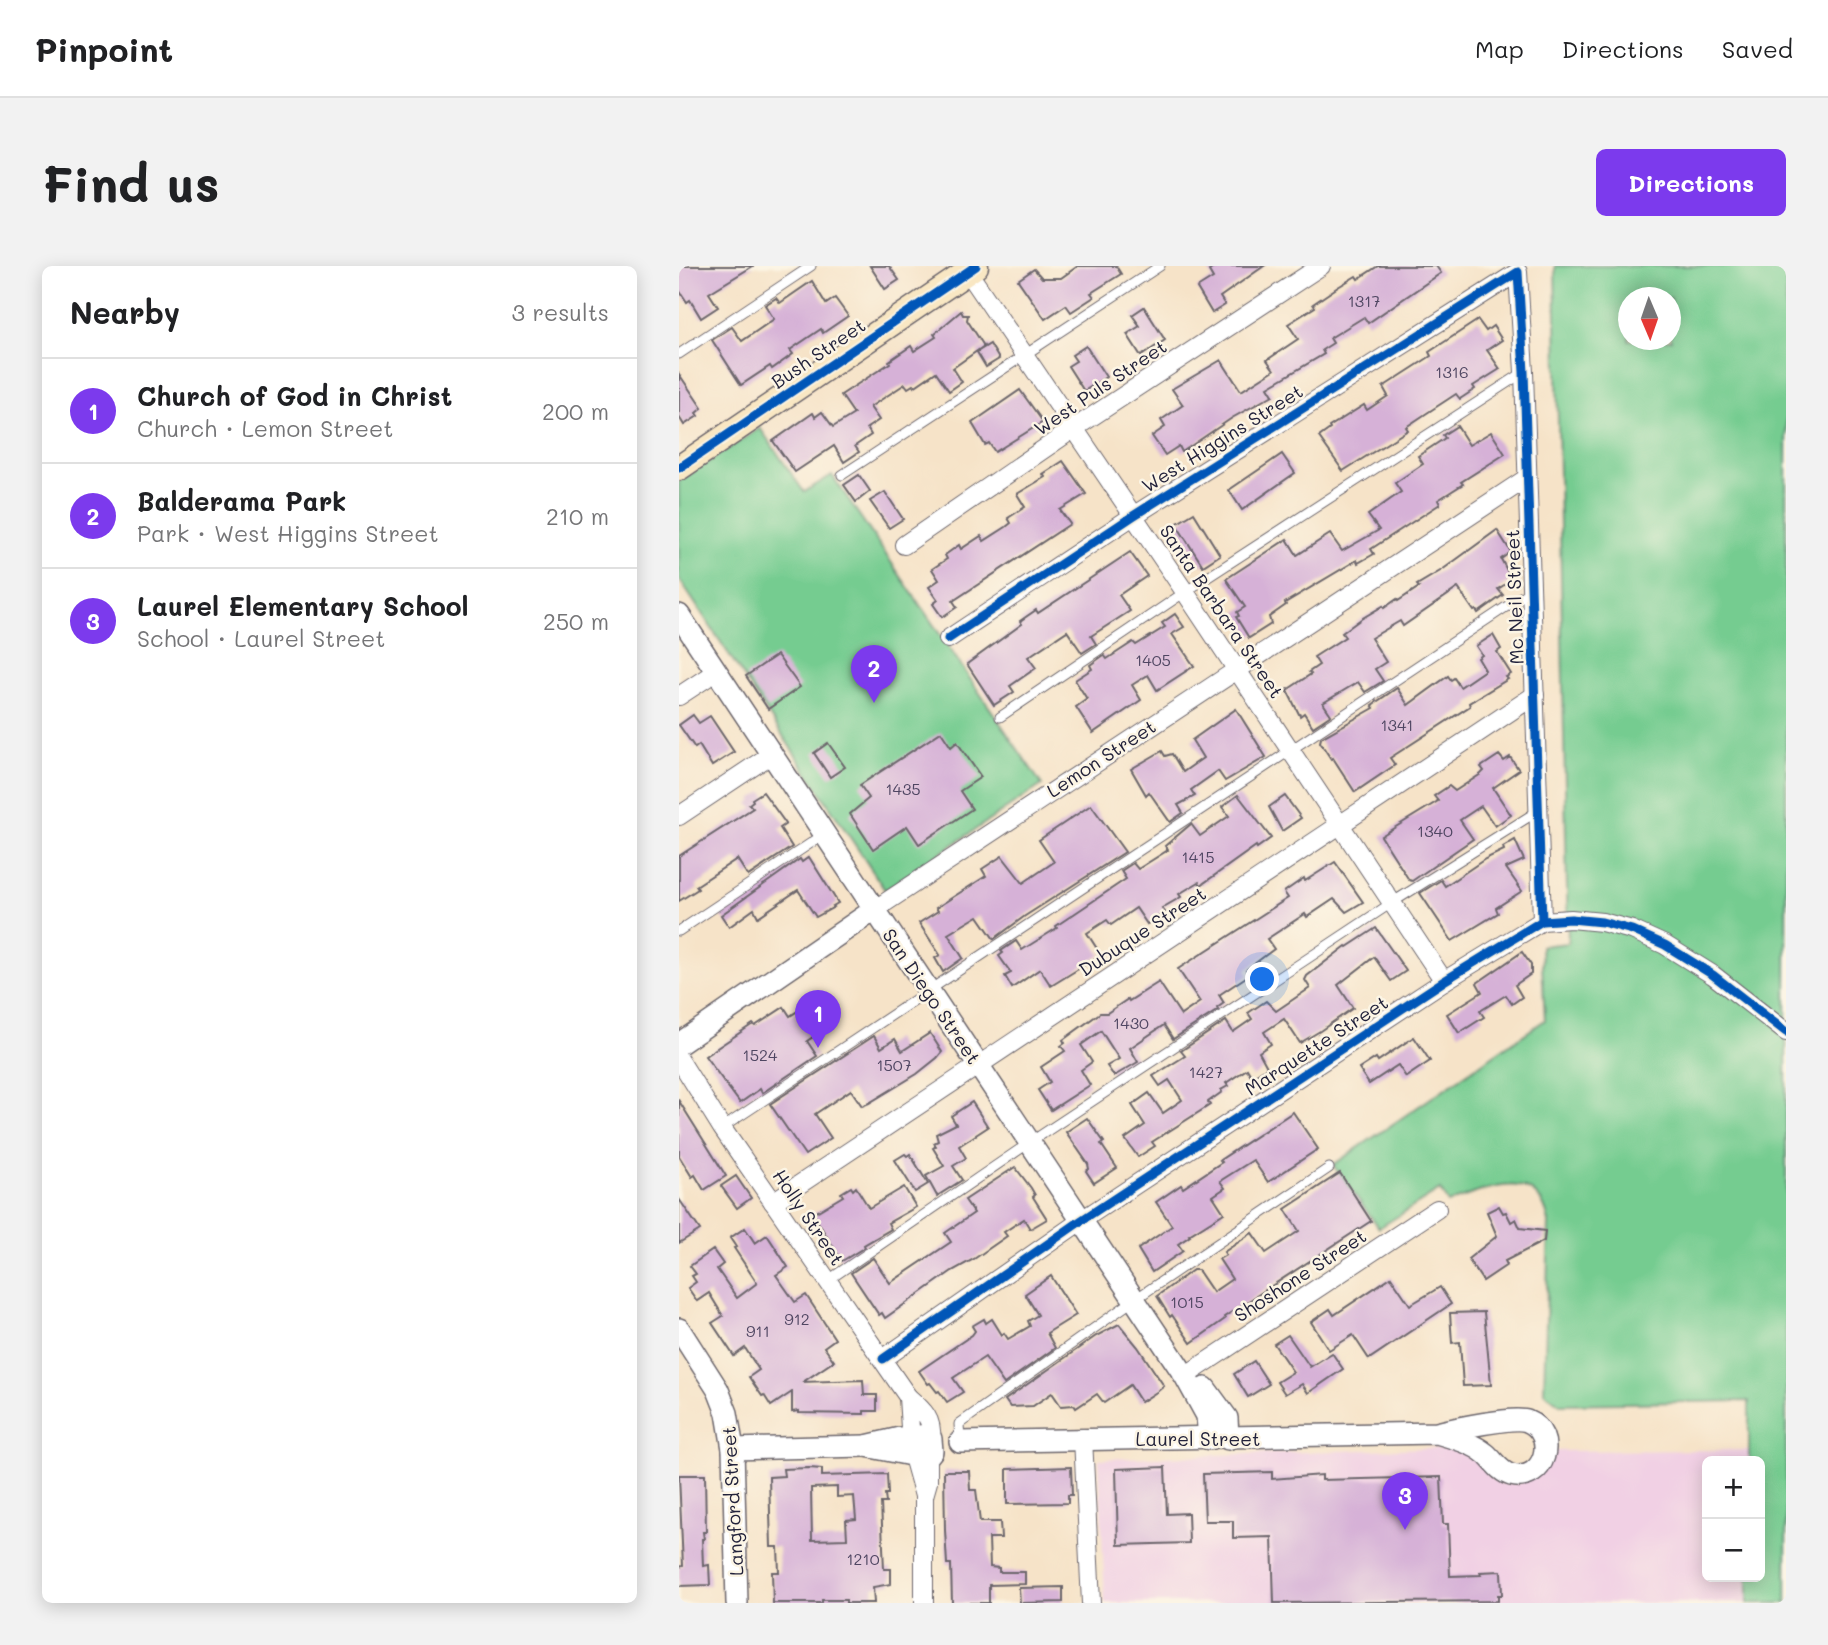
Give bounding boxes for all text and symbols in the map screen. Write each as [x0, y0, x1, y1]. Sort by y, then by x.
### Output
text: Pinpoint [35, 27, 173, 70]
text: Map [1475, 33, 1524, 64]
text: Directions [1562, 33, 1684, 64]
text: Saved [1722, 33, 1793, 64]
button: Directions [1596, 149, 1786, 216]
text: Find us [42, 151, 220, 214]
north arrow [1618, 287, 1681, 350]
house number: 1317 [1348, 290, 1380, 311]
text: Nearby [70, 292, 180, 332]
text: 3 results [512, 297, 609, 327]
street label: Bush Street [766, 312, 870, 394]
street label: West Puls Street [1029, 333, 1171, 441]
house number: 1316 [1435, 361, 1469, 382]
street label: West Higgins Street [1137, 378, 1307, 498]
text: Church of God in Christ [137, 379, 452, 413]
text: 1 [88, 396, 98, 426]
text: 200 m [542, 396, 609, 426]
text: Church · Lemon Street [137, 413, 393, 443]
text: Balderama Park [137, 484, 346, 518]
text: 2 [87, 501, 99, 531]
text: 210 m [546, 501, 609, 531]
text: Park · West Higgins Street [137, 518, 439, 548]
street label: Santa Barbara Street [1154, 519, 1290, 703]
street label: Mc Neil Street [1499, 529, 1529, 665]
text: Laurel Elementary School [137, 589, 469, 623]
text: 3 [86, 606, 100, 636]
text: 250 m [543, 606, 609, 636]
text: School · Laurel Street [137, 623, 385, 653]
pin: 2 [851, 645, 897, 703]
house number: 1405 [1135, 649, 1171, 670]
street label: Lemon Street [1042, 713, 1160, 803]
house number: 1341 [1380, 714, 1414, 735]
house number: 1435 [885, 778, 921, 799]
house number: 1340 [1417, 820, 1453, 841]
house number: 1415 [1181, 846, 1215, 867]
street label: Dubuque Street [1074, 881, 1210, 981]
street label: San Diego Street [877, 923, 987, 1069]
your location [1245, 962, 1279, 996]
street label: Marquette Street [1240, 989, 1392, 1101]
pin: 1 [795, 990, 841, 1048]
house number: 1430 [1113, 1012, 1149, 1033]
house number: 1524 [743, 1044, 778, 1065]
house number: 1507 [876, 1054, 912, 1075]
house number: 1427 [1189, 1061, 1223, 1082]
street label: Holly Street [768, 1164, 850, 1270]
street label: Shoshone Street [1229, 1223, 1371, 1327]
house number: 1015 [1170, 1291, 1204, 1312]
house number: 912 [784, 1308, 810, 1329]
house number: 911 [746, 1320, 770, 1341]
street label: Langford Street [716, 1425, 748, 1577]
street label: Laurel Street [1136, 1426, 1260, 1451]
map controls [1702, 1456, 1765, 1582]
button: + [1702, 1456, 1765, 1519]
pin: 3 [1382, 1472, 1428, 1530]
button: − [1702, 1519, 1765, 1582]
house number: 1210 [846, 1548, 880, 1569]

